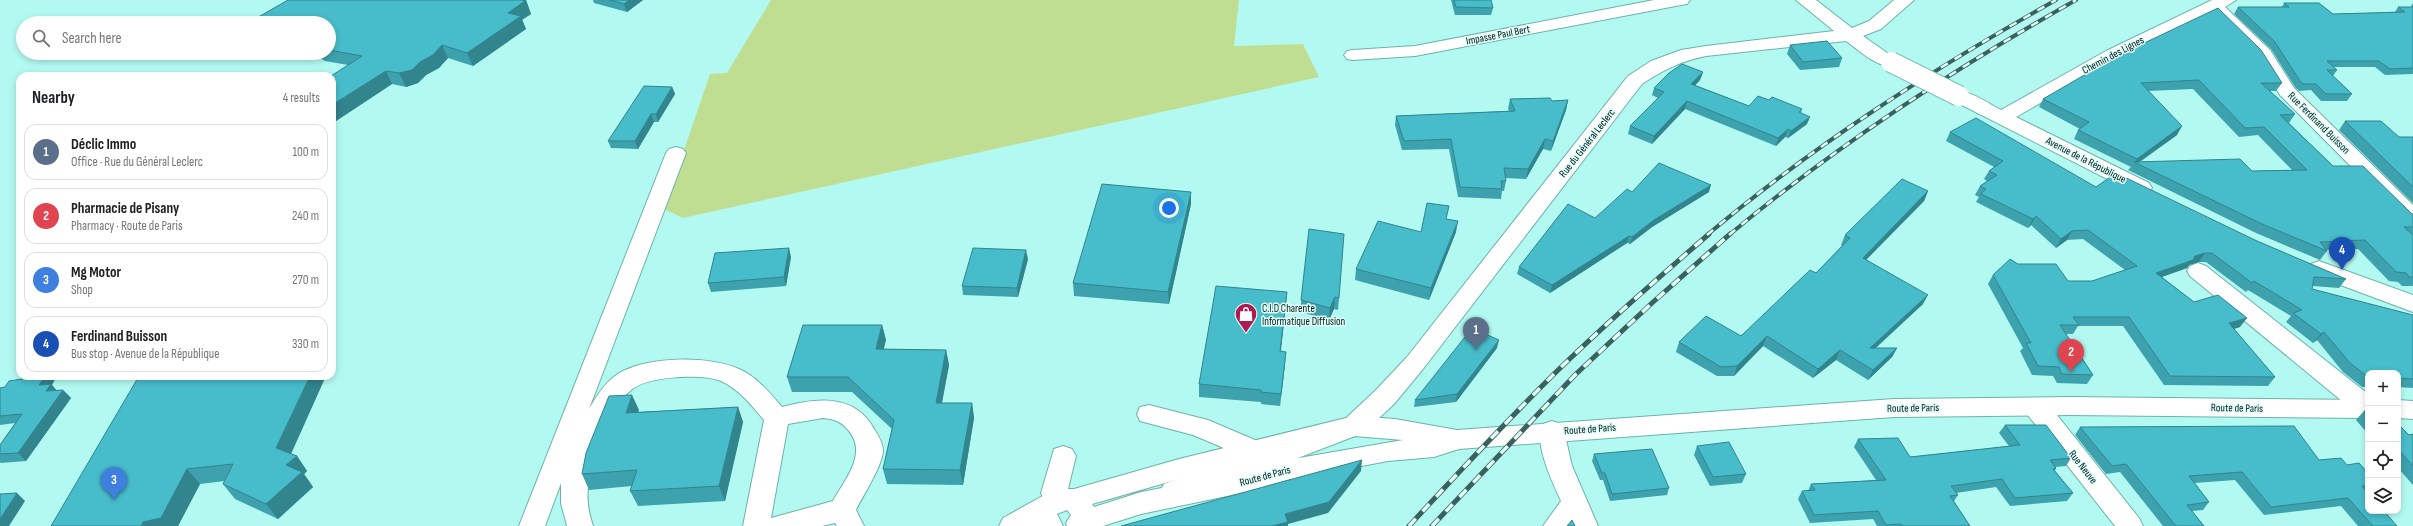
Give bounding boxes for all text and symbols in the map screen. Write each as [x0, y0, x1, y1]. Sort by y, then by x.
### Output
search box [16, 16, 336, 60]
street label: Impasse Paul Bert [1465, 22, 1532, 48]
icon: search [30, 27, 52, 49]
text: Search here [62, 29, 122, 48]
street label: Chemin des Lignes [2080, 33, 2146, 77]
text: Nearby [32, 88, 75, 108]
street label: Rue Ferdinand Buisson [2285, 89, 2353, 157]
text: 4 results [283, 90, 320, 106]
street label: Rue du Général Leclerc [1556, 106, 1618, 180]
street label: Avenue de la République [2043, 134, 2128, 186]
text: Déclic Immo [71, 135, 136, 154]
text: 1 [43, 144, 49, 160]
text: 100 m [292, 144, 319, 160]
text: Office · Rue du Général Leclerc [71, 154, 203, 170]
your location [1159, 198, 1179, 218]
text: Pharmacie de Pisany [71, 199, 179, 218]
text: 2 [43, 208, 49, 224]
text: 240 m [292, 208, 319, 224]
text: Pharmacy · Route de Paris [71, 218, 183, 234]
pin: 4 [2329, 237, 2355, 270]
text: Mg Motor [71, 263, 121, 282]
text: 3 [43, 272, 49, 288]
text: 270 m [292, 272, 319, 288]
text: Shop [71, 282, 93, 298]
shop icon: C.I.D Charente Informatique Diffusion [1233, 301, 1259, 334]
place label: C.I.D Charente Informatique Diffusion [1262, 302, 1346, 328]
pin: 1 [1463, 317, 1489, 350]
text: Ferdinand Buisson [71, 327, 167, 346]
text: 4 [43, 336, 49, 352]
text: 330 m [292, 336, 319, 352]
pin: 2 [2058, 339, 2084, 372]
text: Bus stop · Avenue de la République [71, 346, 220, 362]
map controls [2365, 370, 2401, 514]
button: + [2365, 370, 2401, 406]
street label: Route de Paris [1887, 401, 1939, 415]
street label: Route de Paris [2211, 401, 2263, 415]
button: − [2365, 406, 2401, 442]
street label: Route de Paris [1564, 421, 1617, 437]
button: locate [2365, 442, 2401, 478]
street label: Rue Neuve [2066, 448, 2100, 486]
street label: Route de Paris [1238, 463, 1292, 489]
pin: 3 [101, 467, 127, 500]
button: layers [2365, 478, 2401, 514]

